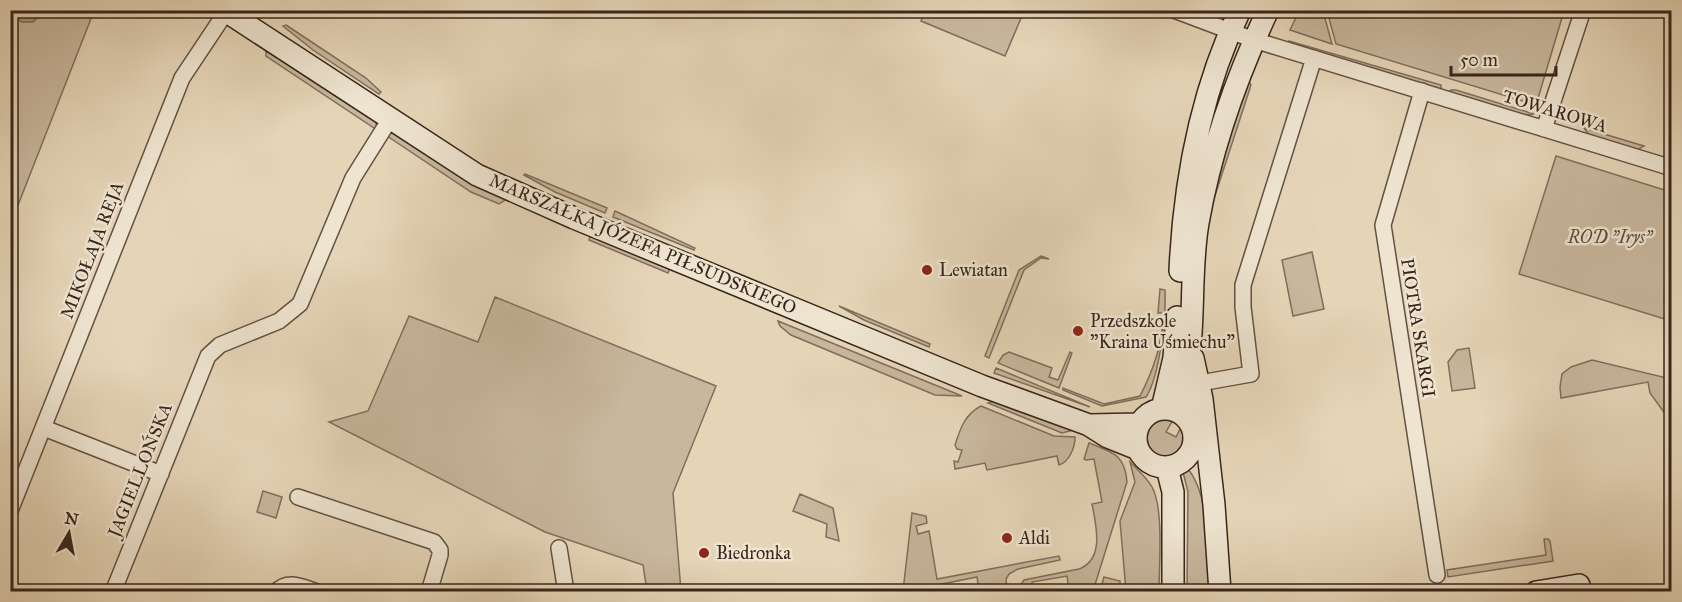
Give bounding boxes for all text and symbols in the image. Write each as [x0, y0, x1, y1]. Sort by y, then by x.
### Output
scale bar [1451, 39, 1556, 77]
text: 50 m [1460, 49, 1498, 71]
street label: TOWAROWA [1500, 85, 1610, 137]
street label: MARSZAŁKA JÓZEFA PIŁSUDSKIEGO [486, 167, 801, 320]
street label: MIKOŁAJA REJA [56, 178, 129, 322]
park label: ROD "Irys" [1567, 226, 1654, 248]
street label: PIOTRA SKARGI [1396, 257, 1440, 400]
place label: Lewiatan [939, 259, 1008, 281]
marker: Lewiatan [920, 263, 934, 277]
place label: Przedszkole "Kraina Uśmiechu" [1090, 310, 1235, 353]
marker: Przedszkole "Kraina Uśmiechu" [1071, 324, 1085, 338]
street label: JAGIELLOŃSKA [100, 399, 178, 543]
north arrow [39, 503, 99, 563]
text: N [63, 508, 80, 529]
place label: Aldi [1018, 527, 1050, 549]
marker: Aldi [1000, 531, 1014, 545]
place label: Biedronka [716, 542, 791, 564]
marker: Biedronka [697, 546, 711, 560]

